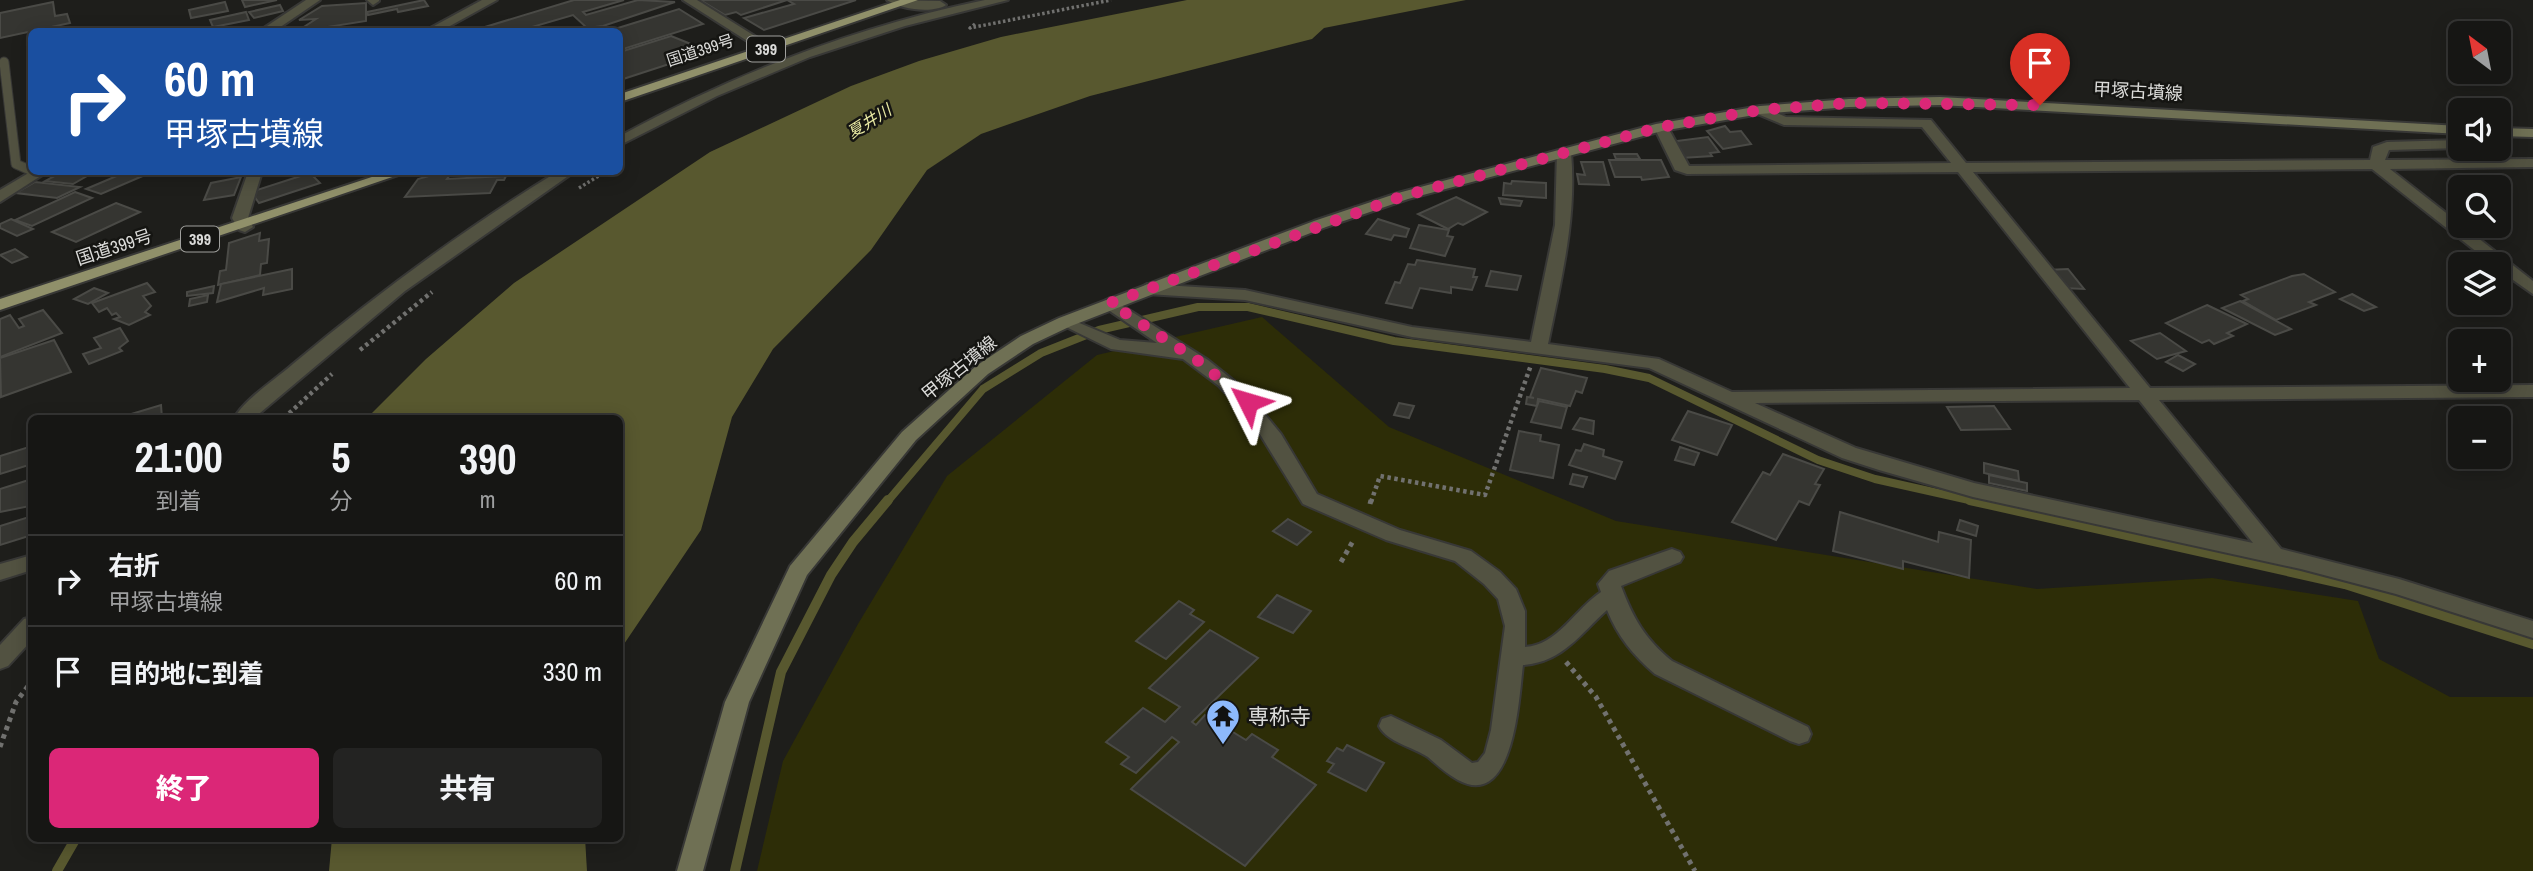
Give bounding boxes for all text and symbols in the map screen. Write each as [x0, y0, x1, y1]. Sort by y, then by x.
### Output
north arrow [2448, 21, 2511, 84]
map controls [2448, 21, 2511, 469]
street label: 国道399号 [663, 29, 737, 71]
pin [2010, 33, 2070, 105]
road number: 399 [747, 36, 785, 61]
icon: arrive [2021, 44, 2059, 82]
text: 60 m [164, 45, 256, 111]
icon: right [49, 56, 140, 147]
street label: 甲塚古墳線 [2092, 76, 2184, 106]
water label: 夏井川 [843, 98, 897, 143]
button: sound [2448, 98, 2511, 161]
text: 甲塚古墳線 [164, 112, 324, 155]
button: search [2448, 175, 2511, 238]
street label: 国道399号 [73, 223, 155, 271]
road number: 399 [181, 227, 219, 252]
button: layers [2448, 252, 2511, 315]
button: + [2448, 329, 2511, 392]
street label: 甲塚古墳線 [916, 330, 1002, 406]
position arrow [1211, 365, 1285, 439]
button: − [2448, 406, 2511, 469]
text: 21:00 [135, 429, 223, 485]
text: 5 [331, 429, 350, 485]
text: 390 [459, 431, 516, 487]
text: m [480, 484, 496, 515]
text: 到着 [156, 485, 202, 516]
text: 分 [329, 485, 352, 516]
text: 右折 [108, 548, 160, 583]
icon: right [49, 562, 87, 600]
text: 60 m [555, 563, 602, 598]
text: 甲塚古墳線 [108, 586, 223, 617]
icon: arrive [49, 653, 87, 691]
text: 330 m [543, 654, 602, 689]
text: 目的地に到着 [108, 656, 264, 691]
temple icon: 専称寺 [1204, 697, 1242, 746]
place label: 専称寺 [1248, 702, 1311, 731]
button: 終了 [49, 748, 319, 828]
button: 共有 [333, 748, 602, 828]

